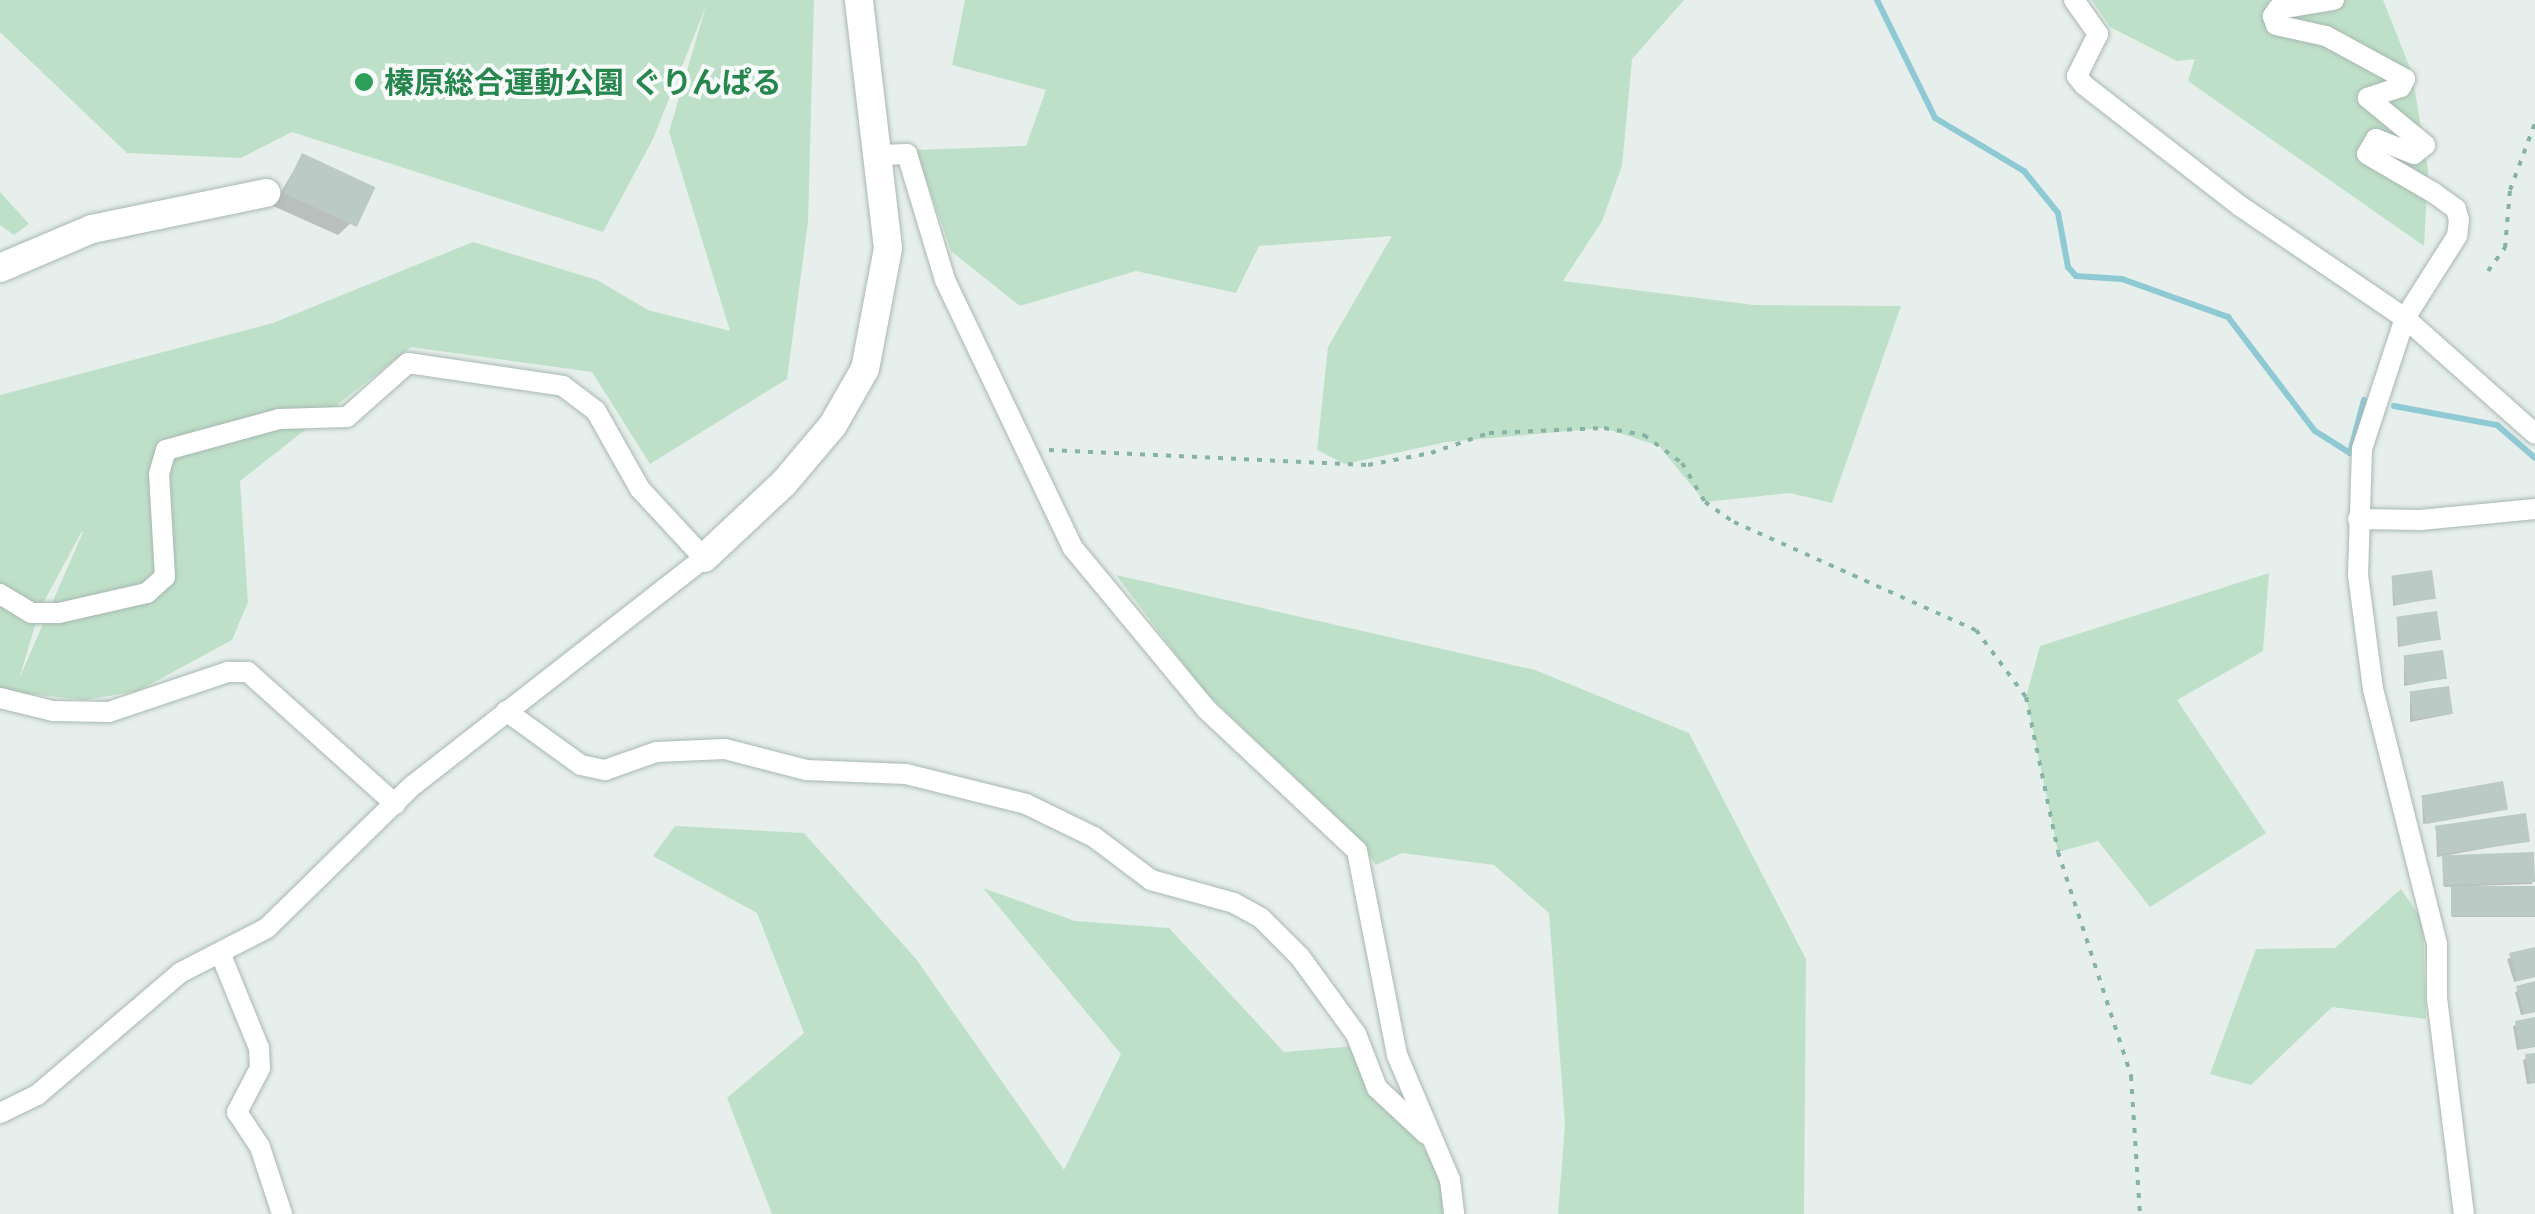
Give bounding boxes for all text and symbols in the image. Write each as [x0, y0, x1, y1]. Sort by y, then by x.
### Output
place label: 榛原総合運動公園 ぐりんぱる [384, 64, 782, 100]
marker: 榛原総合運動公園 ぐりんぱる [353, 71, 375, 93]

